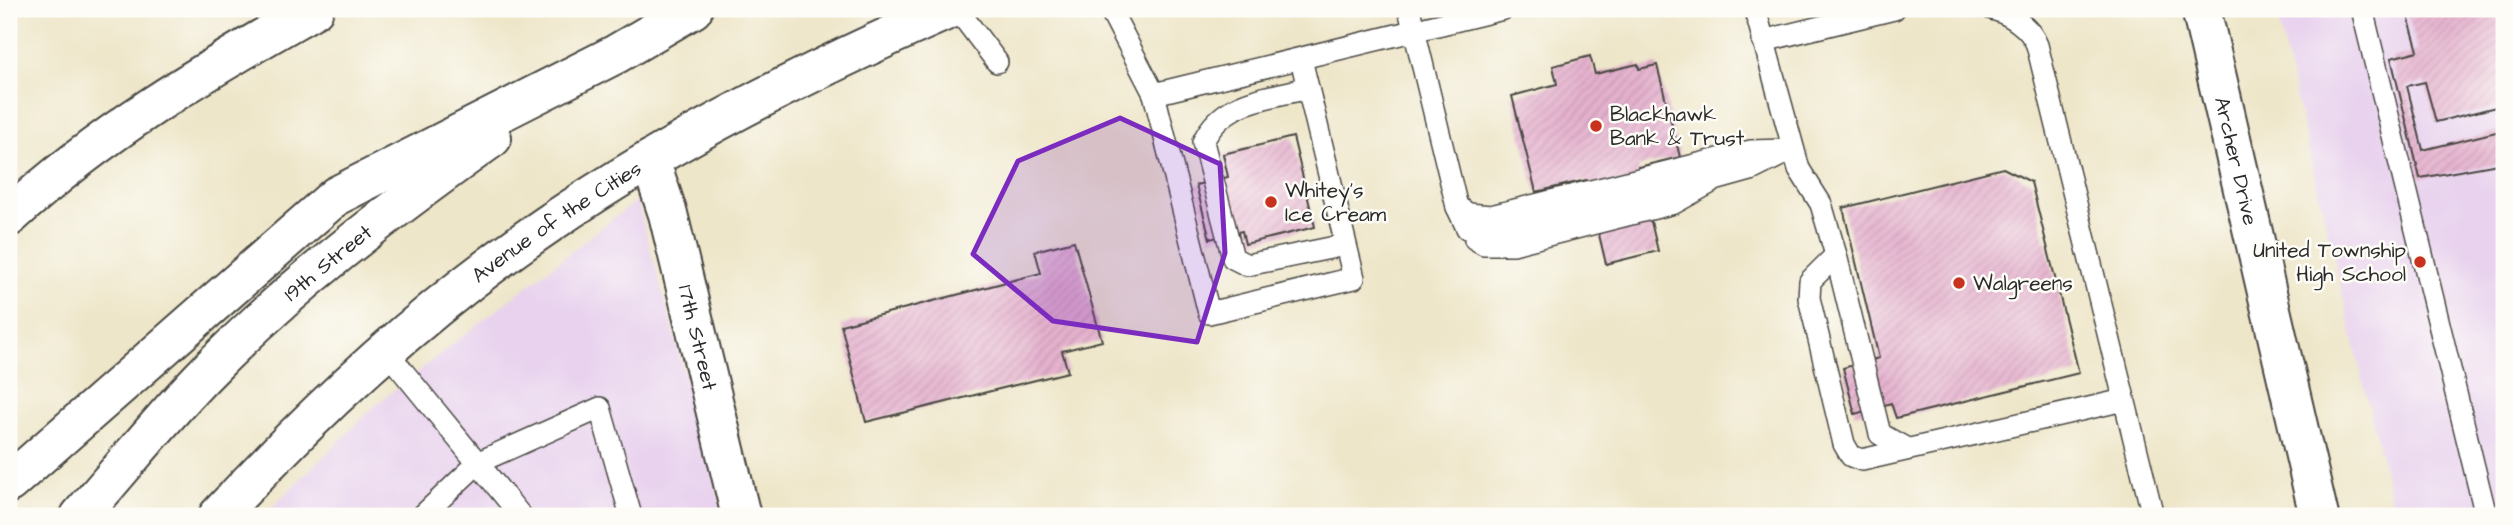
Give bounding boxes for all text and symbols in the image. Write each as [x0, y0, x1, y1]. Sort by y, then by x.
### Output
street label: Archer Drive [2207, 94, 2265, 228]
place label: Blackhawk Bank & Trust [1610, 100, 1745, 153]
marker: Blackhawk Bank & Trust [1588, 118, 1604, 134]
street label: Avenue of the Cities [466, 154, 647, 290]
place label: Whitey's Ice Cream [1285, 176, 1387, 229]
marker: Whitey's Ice Cream [1263, 194, 1279, 210]
street label: 19th Street [277, 218, 379, 308]
place label: United Township High School [2253, 236, 2406, 291]
marker: United Township High School [2412, 254, 2428, 270]
place label: Walgreens [1973, 269, 2073, 300]
marker: Walgreens [1951, 275, 1967, 291]
street label: 17th Street [671, 282, 724, 394]

